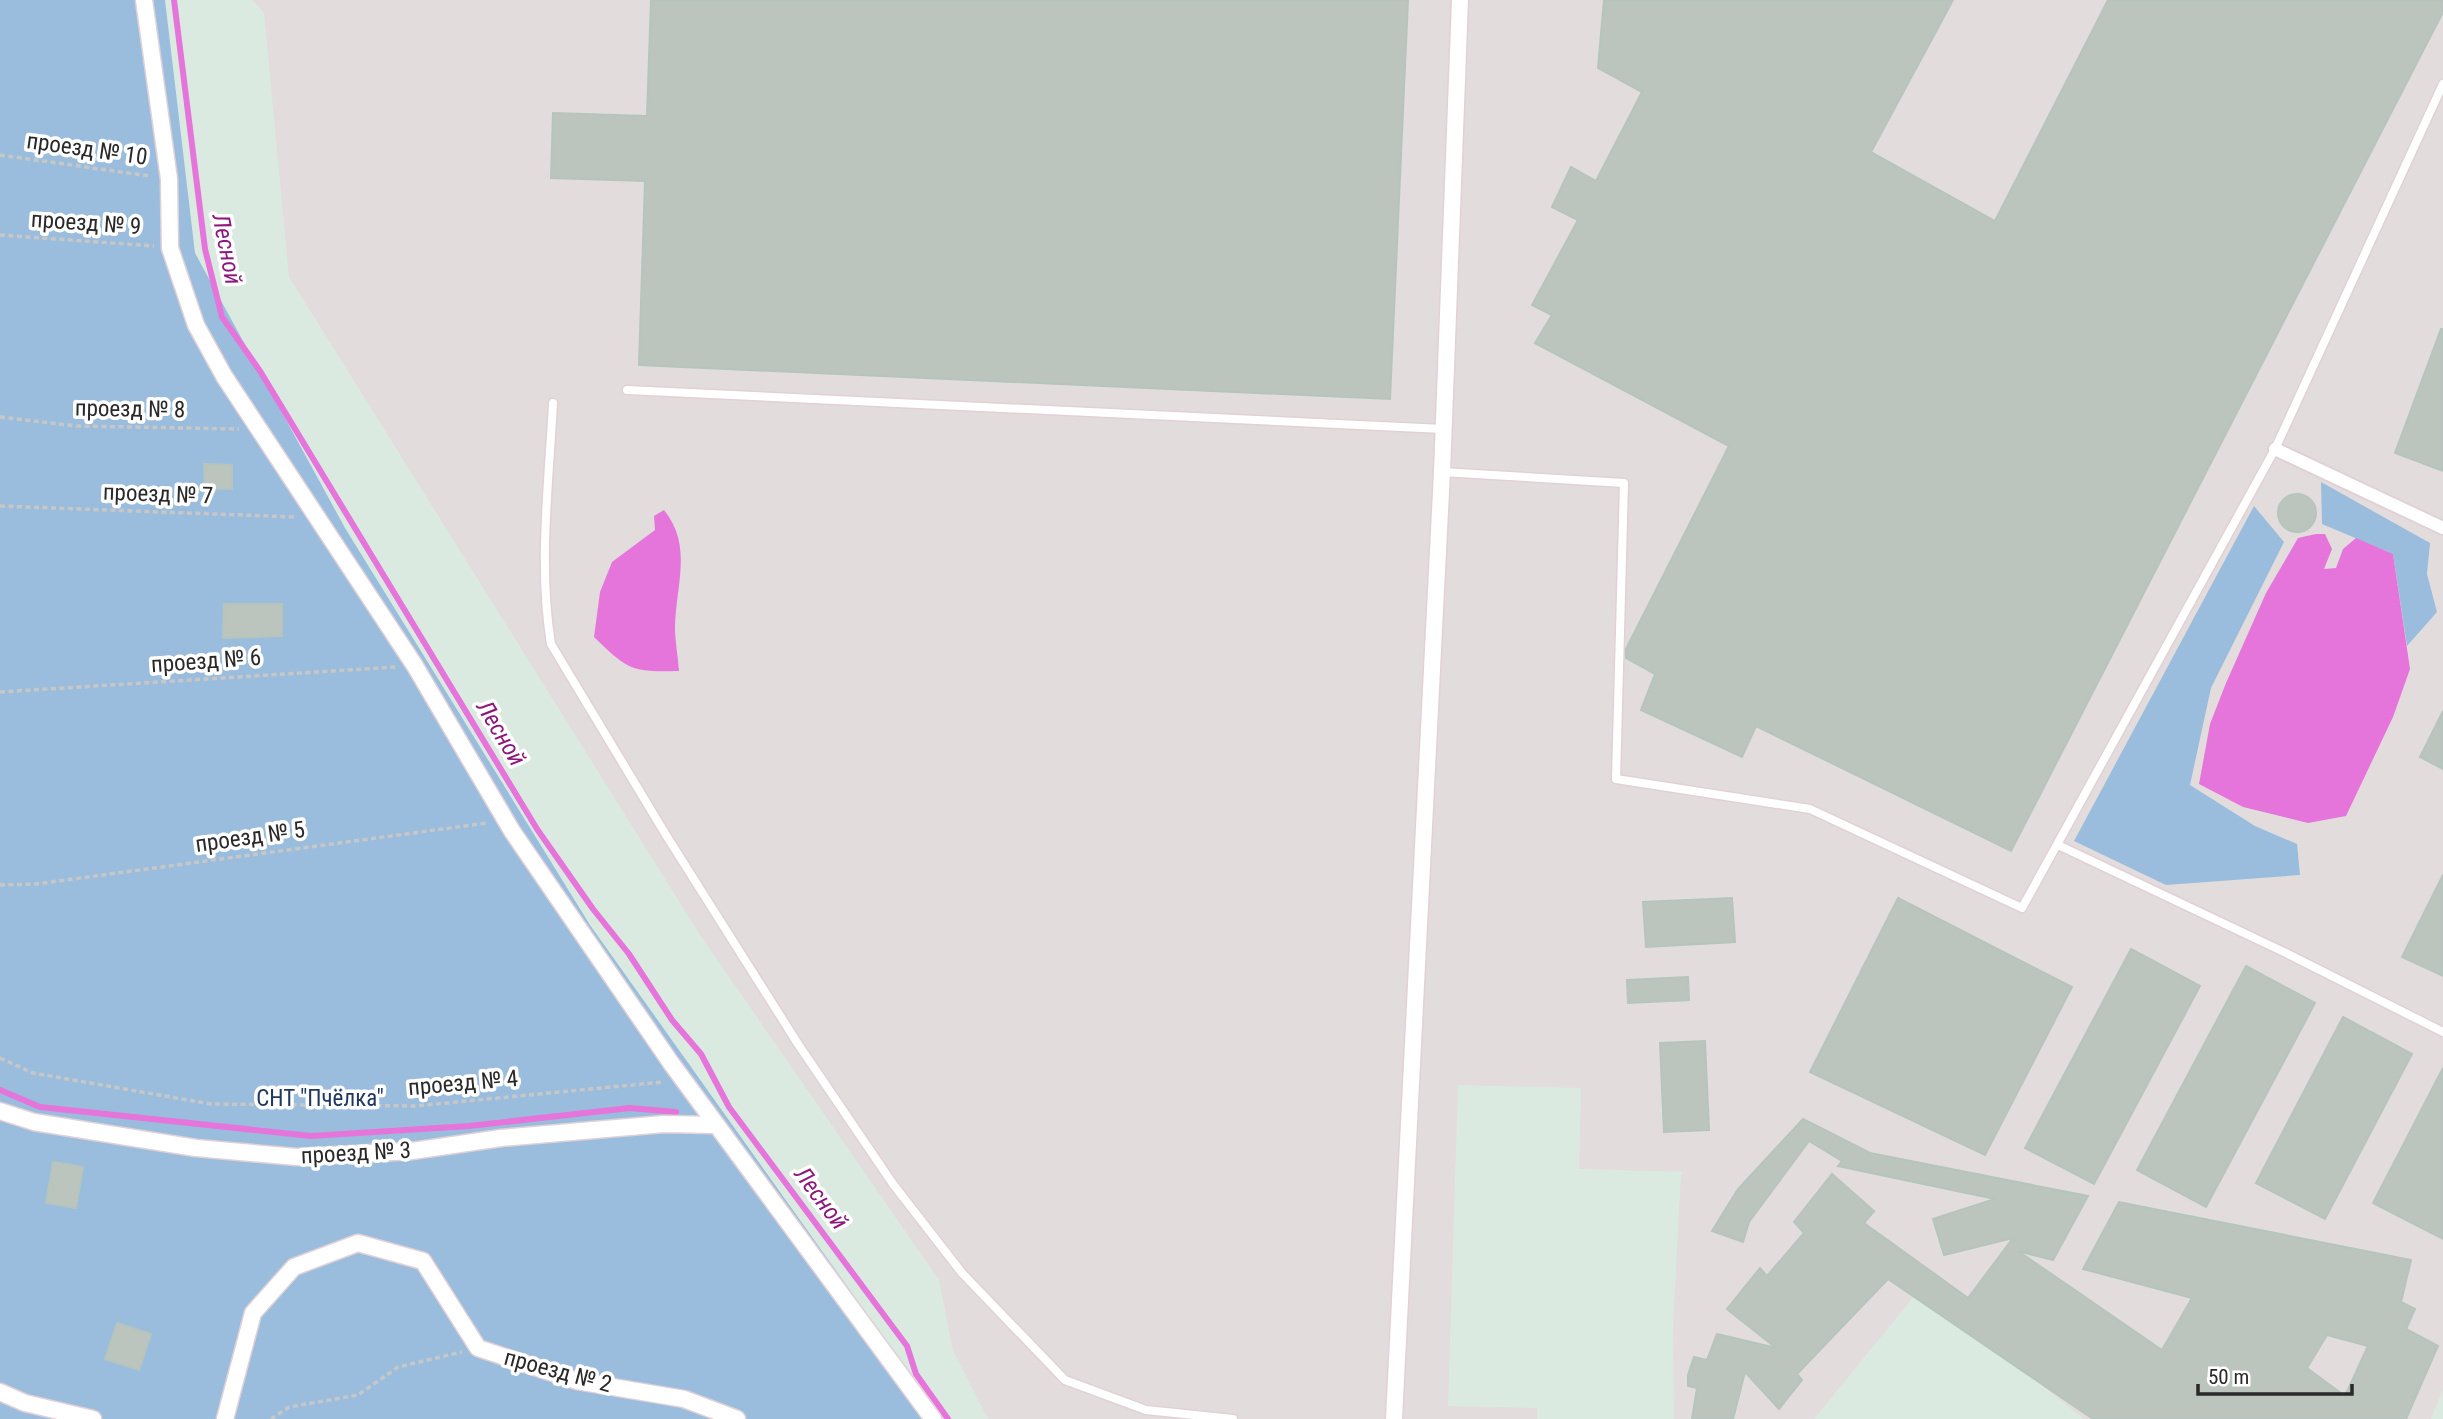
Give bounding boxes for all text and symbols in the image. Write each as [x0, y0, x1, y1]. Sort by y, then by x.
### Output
street label: проезд № 10 [25, 127, 149, 171]
street label: проезд № 9 [30, 206, 142, 240]
water label: Лесной [206, 210, 248, 287]
street label: проезд № 8 [75, 395, 185, 423]
street label: проезд № 7 [102, 479, 214, 509]
street label: проезд № 6 [150, 644, 262, 678]
water label: Лесной [470, 694, 531, 771]
street label: проезд № 5 [194, 816, 306, 858]
street label: проезд № 4 [407, 1065, 519, 1101]
park label: СНТ "Пчёлка" [256, 1085, 384, 1112]
street label: проезд № 3 [300, 1137, 412, 1169]
water label: Лесной [788, 1160, 854, 1235]
street label: проезд № 2 [501, 1344, 615, 1398]
scale bar [2198, 1352, 2352, 1396]
text: 50 m [2208, 1365, 2249, 1389]

